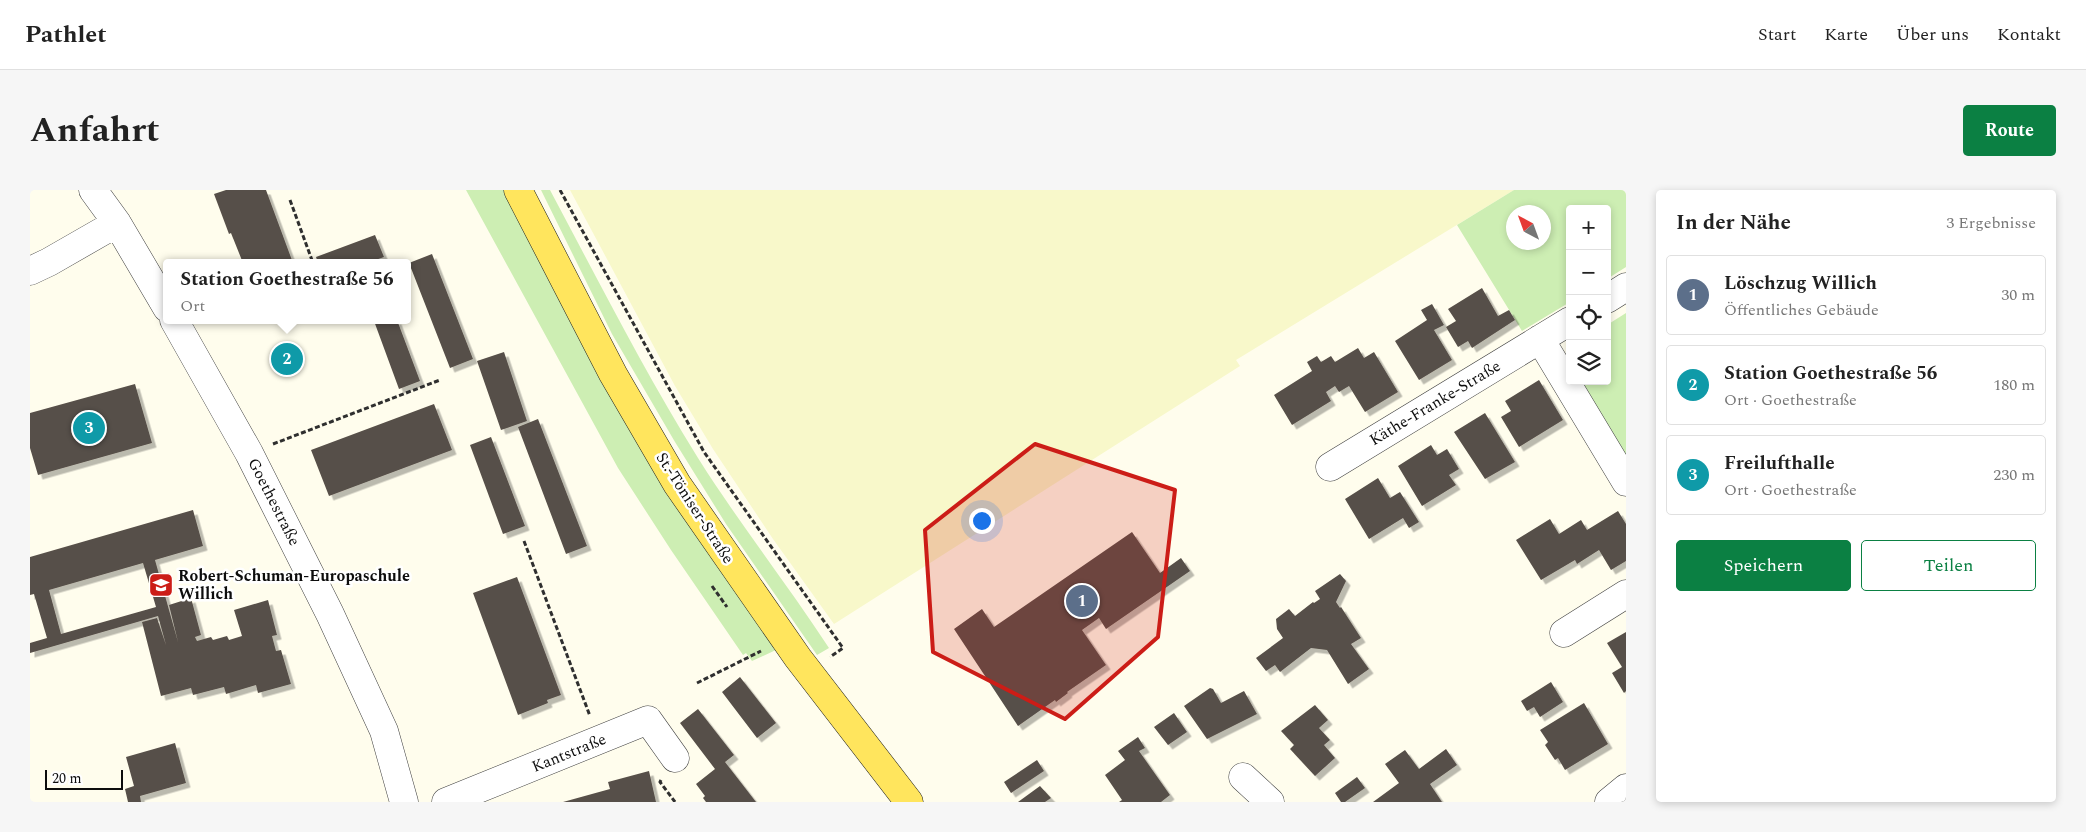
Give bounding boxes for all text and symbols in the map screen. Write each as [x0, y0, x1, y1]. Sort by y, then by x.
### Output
text: Pathlet [25, 17, 107, 53]
text: Start [1758, 21, 1796, 48]
text: Karte [1824, 21, 1868, 48]
text: Über uns [1896, 21, 1969, 48]
text: Kontakt [1997, 21, 2061, 48]
text: Anfahrt [30, 104, 160, 157]
button: Route [1963, 105, 2056, 156]
north arrow [1506, 205, 1551, 250]
map controls [1566, 205, 1611, 385]
button: + [1566, 205, 1611, 250]
text: In der Nähe [1676, 207, 1791, 239]
text: 3 Ergebnisse [1946, 211, 2036, 235]
button: − [1566, 250, 1611, 295]
popup [163, 259, 411, 324]
text: Station Goethestraße 56 [180, 265, 394, 294]
text: Löschzug Willich [1724, 269, 1877, 298]
text: 1 [1689, 283, 1697, 307]
text: 30 m [2001, 283, 2035, 307]
text: Ort [180, 294, 205, 318]
button: locate [1566, 295, 1611, 340]
text: Öffentliches Gebäude [1724, 298, 1879, 322]
pin: 2 [271, 340, 303, 378]
button: layers [1566, 340, 1611, 385]
street label: Käthe-Franke-Straße [1365, 354, 1505, 452]
text: Station Goethestraße 56 [1724, 359, 1938, 388]
text: 2 [1689, 373, 1697, 397]
text: 180 m [1993, 373, 2035, 397]
text: Ort · Goethestraße [1724, 388, 1857, 412]
pin: 3 [73, 409, 105, 447]
street label: St.-Töniser-Straße [650, 448, 740, 568]
text: Freilufthalle [1724, 449, 1835, 478]
street label: Goethestraße [242, 454, 306, 550]
text: 3 [1689, 463, 1697, 487]
text: 230 m [1993, 463, 2035, 487]
text: Ort · Goethestraße [1724, 478, 1857, 502]
your location [969, 508, 995, 534]
button: Speichern [1676, 540, 1851, 591]
button: Teilen [1861, 540, 2036, 591]
place label: Robert-Schuman-Europaschule Willich [178, 564, 410, 606]
school or university icon: Robert-Schuman-Europaschule Willich [148, 572, 174, 598]
pin: 1 [1066, 582, 1098, 620]
street label: Kantstraße [528, 727, 610, 779]
scale bar [45, 767, 122, 790]
text: 20 m [52, 768, 82, 789]

